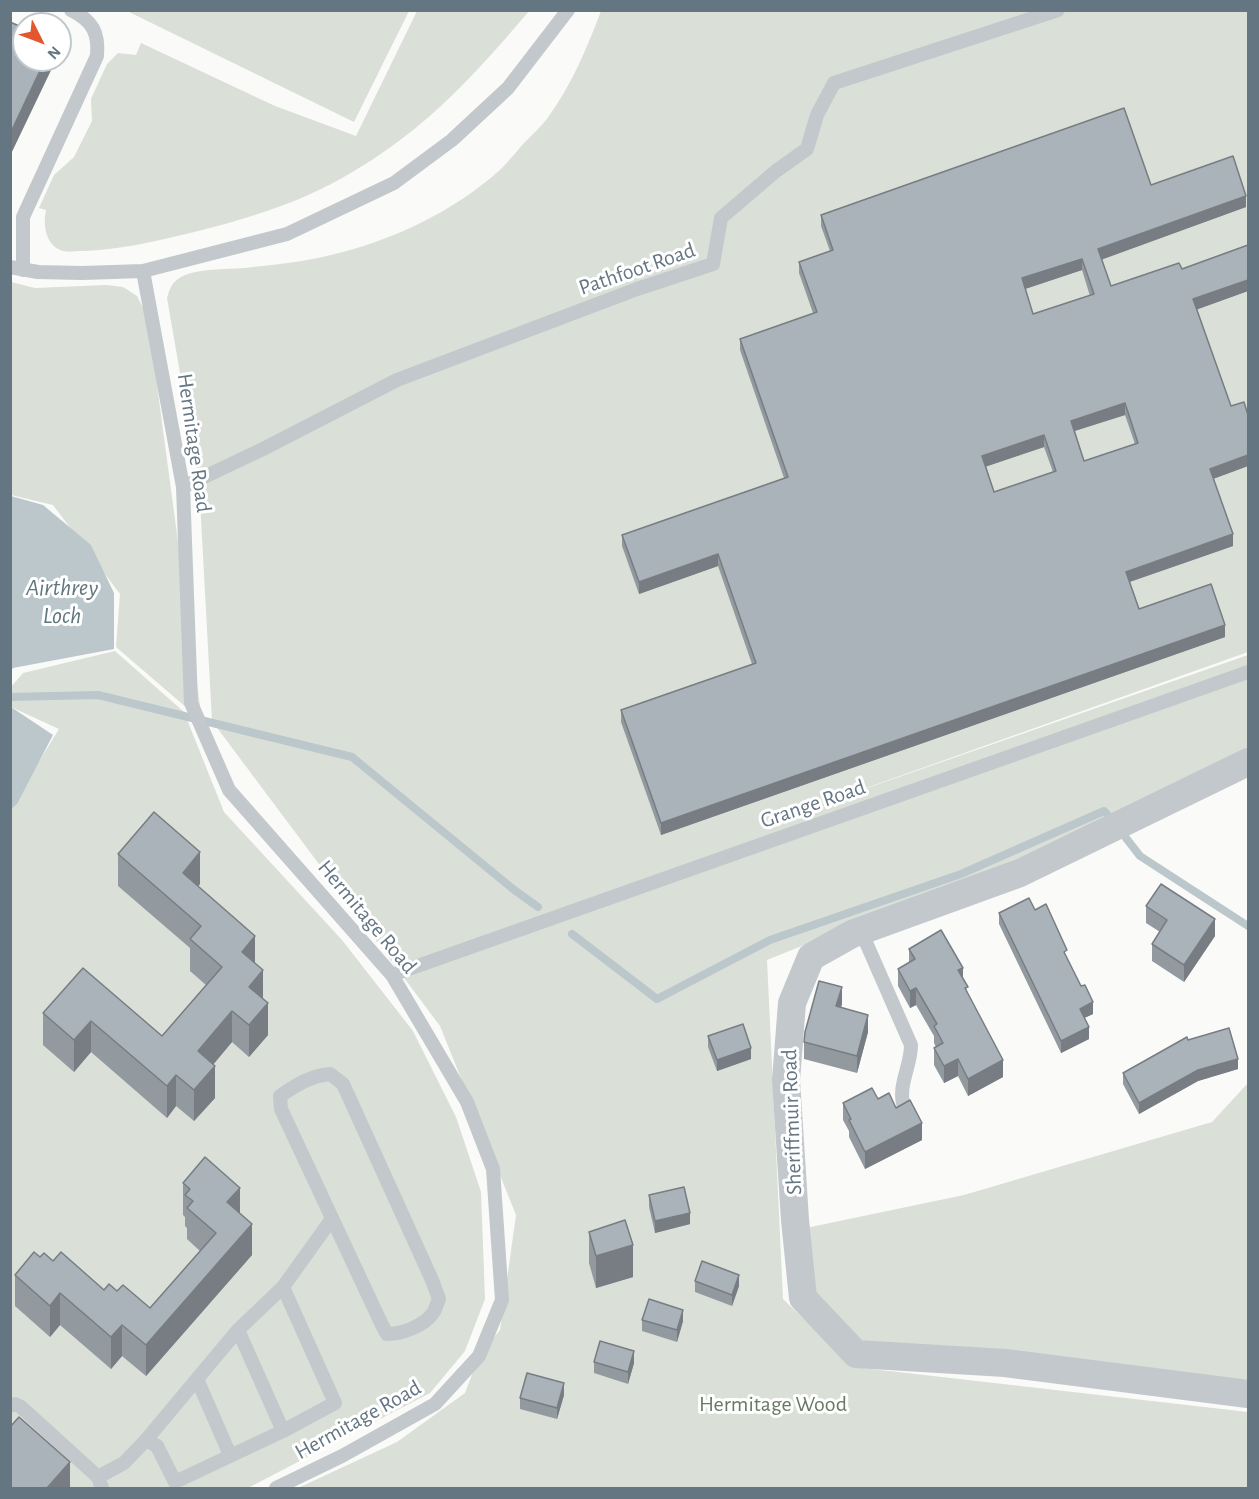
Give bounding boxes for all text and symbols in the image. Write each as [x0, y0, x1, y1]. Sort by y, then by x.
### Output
north arrow [12, 12, 72, 72]
text: N [44, 43, 64, 62]
street label: Pathfoot Road [575, 237, 699, 301]
street label: Hermitage Road [171, 372, 217, 514]
water label: Airthrey Loch [26, 574, 98, 630]
street label: Grange Road [757, 774, 869, 834]
street label: Hermitage Road [312, 855, 422, 979]
street label: Sheriffmuir Road [776, 1049, 808, 1195]
street label: Hermitage Road [290, 1374, 426, 1466]
park label: Hermitage Wood [699, 1391, 847, 1417]

